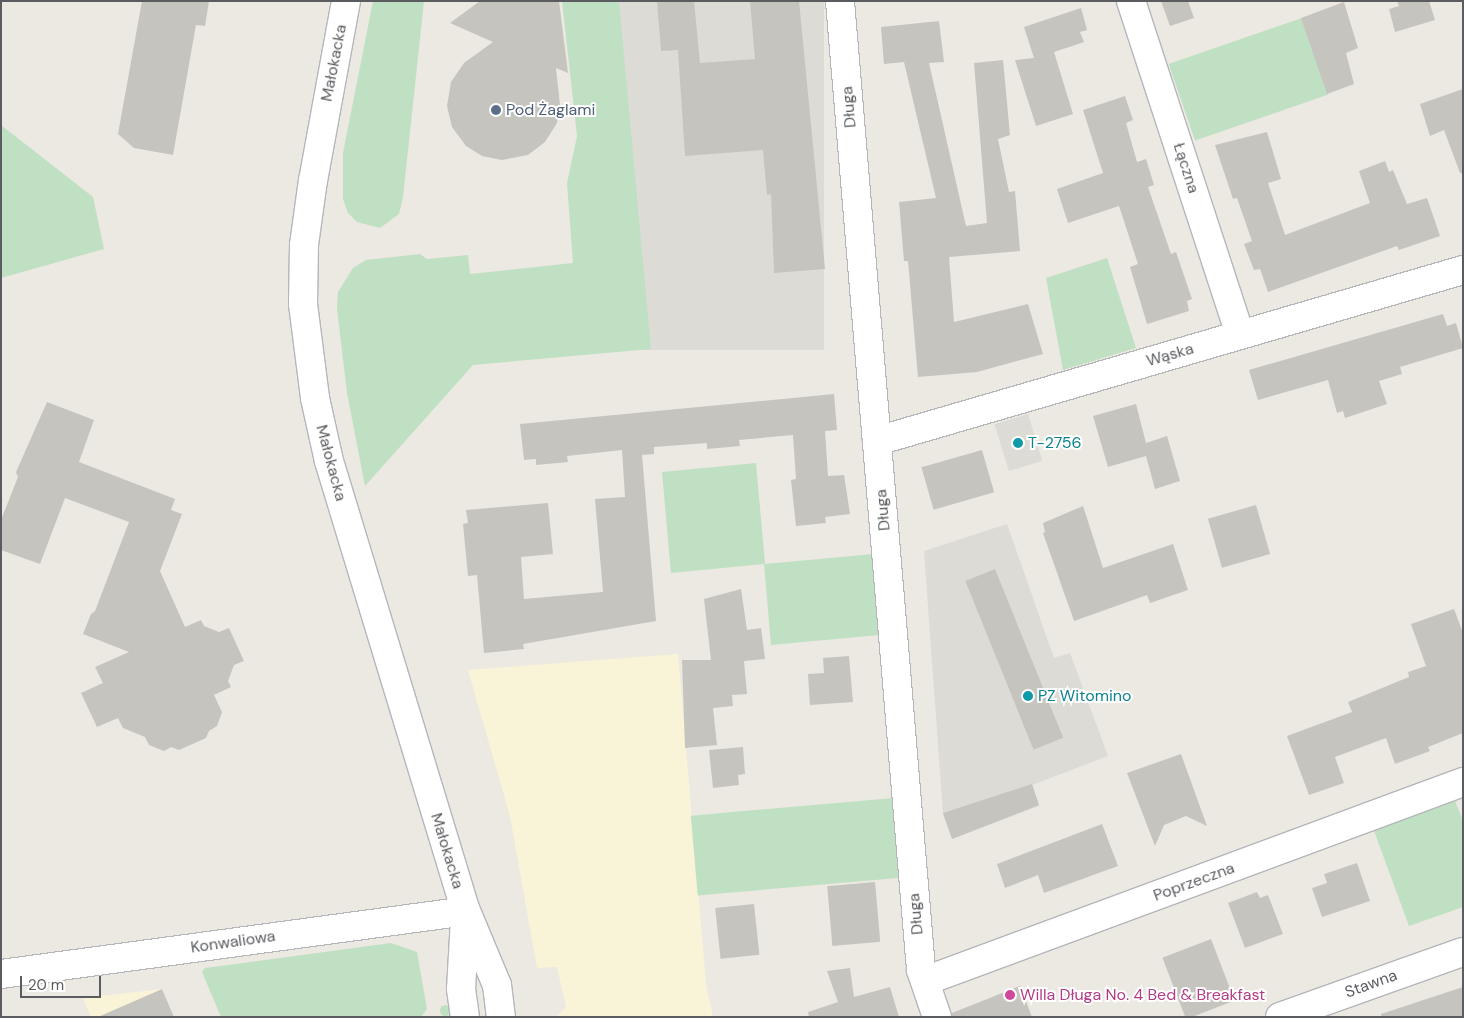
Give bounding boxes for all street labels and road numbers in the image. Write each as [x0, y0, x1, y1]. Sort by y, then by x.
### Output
street label: Małokacka [317, 23, 351, 103]
street label: Długa [838, 85, 860, 129]
street label: Łączna [1169, 140, 1203, 196]
street label: Wąska [1144, 339, 1196, 371]
street label: Małokacka [312, 423, 350, 503]
street label: Długa [872, 488, 894, 532]
street label: Małokacka [426, 811, 468, 891]
street label: Poprzeczna [1151, 858, 1237, 906]
street label: Długa [905, 892, 927, 936]
street label: Konwaliowa [189, 927, 277, 957]
street label: Stawna [1342, 966, 1400, 1002]

